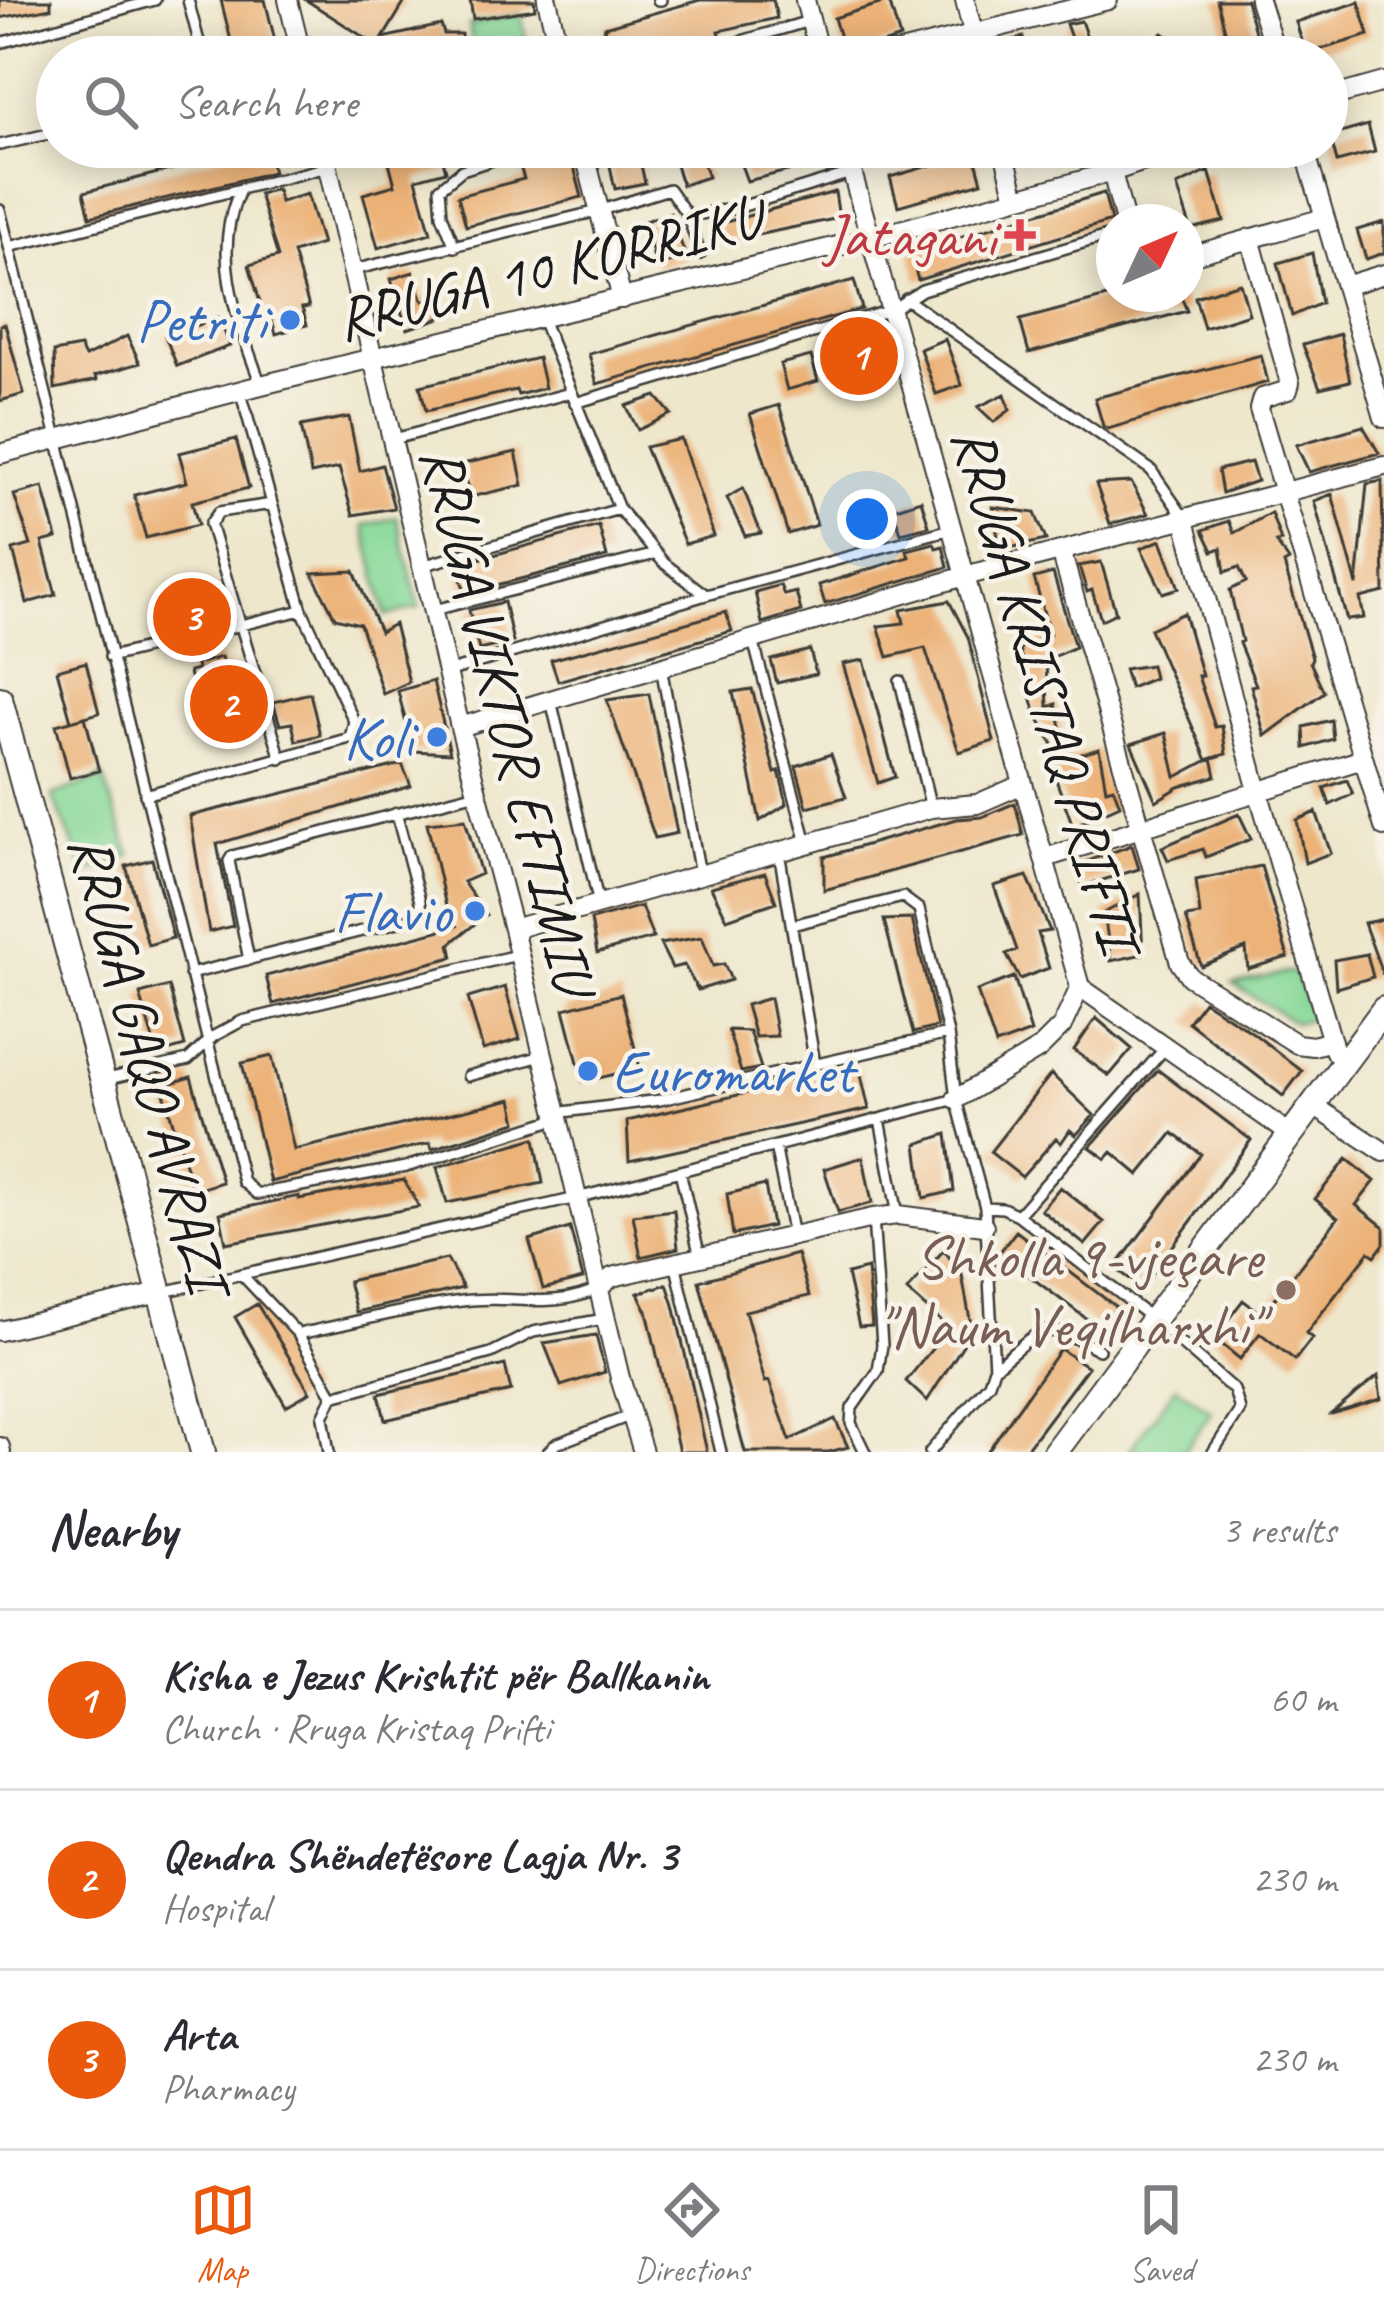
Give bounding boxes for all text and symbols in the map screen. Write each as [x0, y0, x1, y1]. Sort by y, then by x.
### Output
search box [36, 36, 1348, 168]
icon: search [78, 69, 144, 135]
text: Search here [174, 74, 357, 131]
street label: RRUGA 10 KORRIKU [328, 176, 777, 357]
place label: Jatagani [821, 198, 1003, 274]
north arrow [1096, 204, 1204, 312]
marker: Jatagani [1007, 222, 1033, 248]
place label: Petriti [136, 283, 273, 359]
marker: Petriti [277, 307, 303, 333]
pin: 1 [820, 311, 898, 401]
street label: RRUGA KRISTAQ PRIFTI [935, 418, 1160, 969]
street label: RRUGA VIKTOR EFTIMIU [403, 438, 615, 1009]
your location [837, 489, 897, 549]
pin: 3 [153, 572, 231, 662]
pin: 2 [190, 659, 268, 749]
place label: Koli [344, 700, 420, 776]
marker: Koli [424, 724, 450, 750]
street label: RRUGA GAQO AVRAZI [52, 826, 250, 1311]
place label: Flavio [334, 874, 454, 950]
marker: Flavio [462, 898, 488, 924]
place label: Euromarket [612, 1034, 859, 1110]
marker: Euromarket [575, 1058, 601, 1084]
place label: Shkolla 9-vjeçare "Naum Veqilharxhi" [877, 1219, 1274, 1364]
marker: Shkolla 9-vjeçare "Naum Veqilharxhi" [1273, 1277, 1299, 1303]
text: Nearby [48, 1498, 176, 1562]
text: 3 results [1222, 1506, 1336, 1555]
text: Kisha e Jezus Krishtit për Ballkanin [162, 1647, 709, 1704]
text: 1 [78, 1675, 96, 1724]
text: 60 m [1270, 1675, 1336, 1724]
text: Church · Rruga Kristaq Prifti [162, 1704, 550, 1753]
text: Qendra Shëndetësore Lagja Nr. 3 [162, 1827, 677, 1884]
text: 2 [78, 1855, 96, 1904]
text: 230 m [1252, 1855, 1336, 1904]
text: Hospital [162, 1884, 269, 1933]
text: Arta [162, 2007, 236, 2064]
text: 3 [78, 2035, 96, 2084]
text: 230 m [1252, 2035, 1336, 2084]
text: Pharmacy [162, 2064, 294, 2113]
tab: Map [190, 2177, 256, 2291]
tab: Directions [635, 2177, 749, 2291]
tab: Saved [1128, 2177, 1194, 2291]

